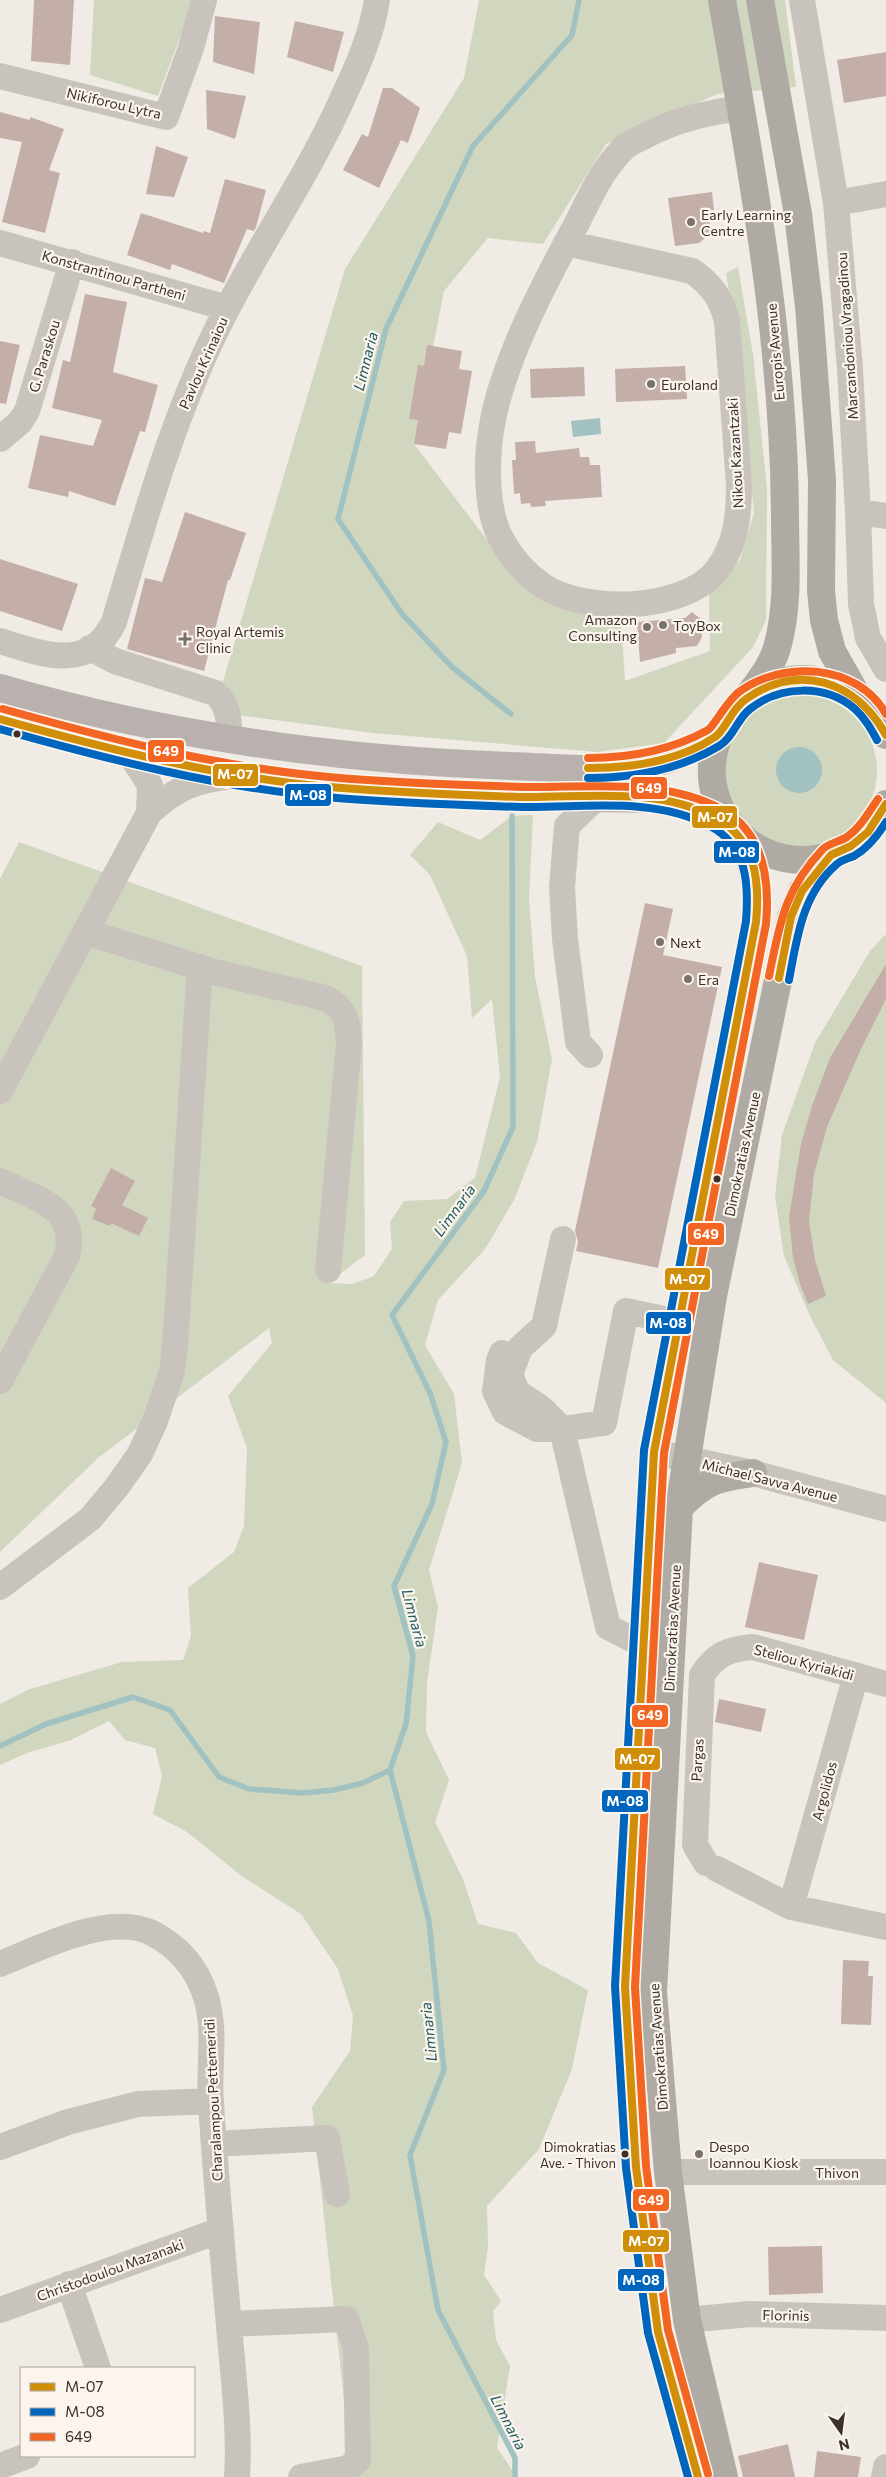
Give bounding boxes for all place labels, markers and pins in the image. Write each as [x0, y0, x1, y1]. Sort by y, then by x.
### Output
place label: Early Learning Centre [701, 206, 792, 239]
marker: Early Learning Centre [685, 216, 697, 228]
place label: Euroland [661, 376, 718, 393]
marker: Euroland [645, 378, 657, 390]
place label: Amazon Consulting [568, 611, 637, 644]
place label: ToyBox [673, 617, 721, 634]
marker: ToyBox [657, 619, 669, 631]
marker: Amazon Consulting [641, 621, 653, 633]
place label: Royal Artemis Clinic [196, 623, 284, 656]
marker: Royal Artemis Clinic [178, 632, 192, 646]
unlabelled marker [12, 729, 22, 739]
place label: Next [670, 934, 701, 951]
marker: Next [654, 936, 666, 948]
place label: Era [698, 971, 719, 988]
marker: Era [682, 973, 694, 985]
unlabelled marker [712, 1174, 722, 1184]
place label: Despo Ioannou Kiosk [709, 2138, 799, 2171]
place label: Dimokratias Ave. - Thivon [540, 2139, 616, 2171]
marker: Despo Ioannou Kiosk [693, 2148, 705, 2160]
marker: Dimokratias Ave. - Thivon [620, 2149, 630, 2159]

